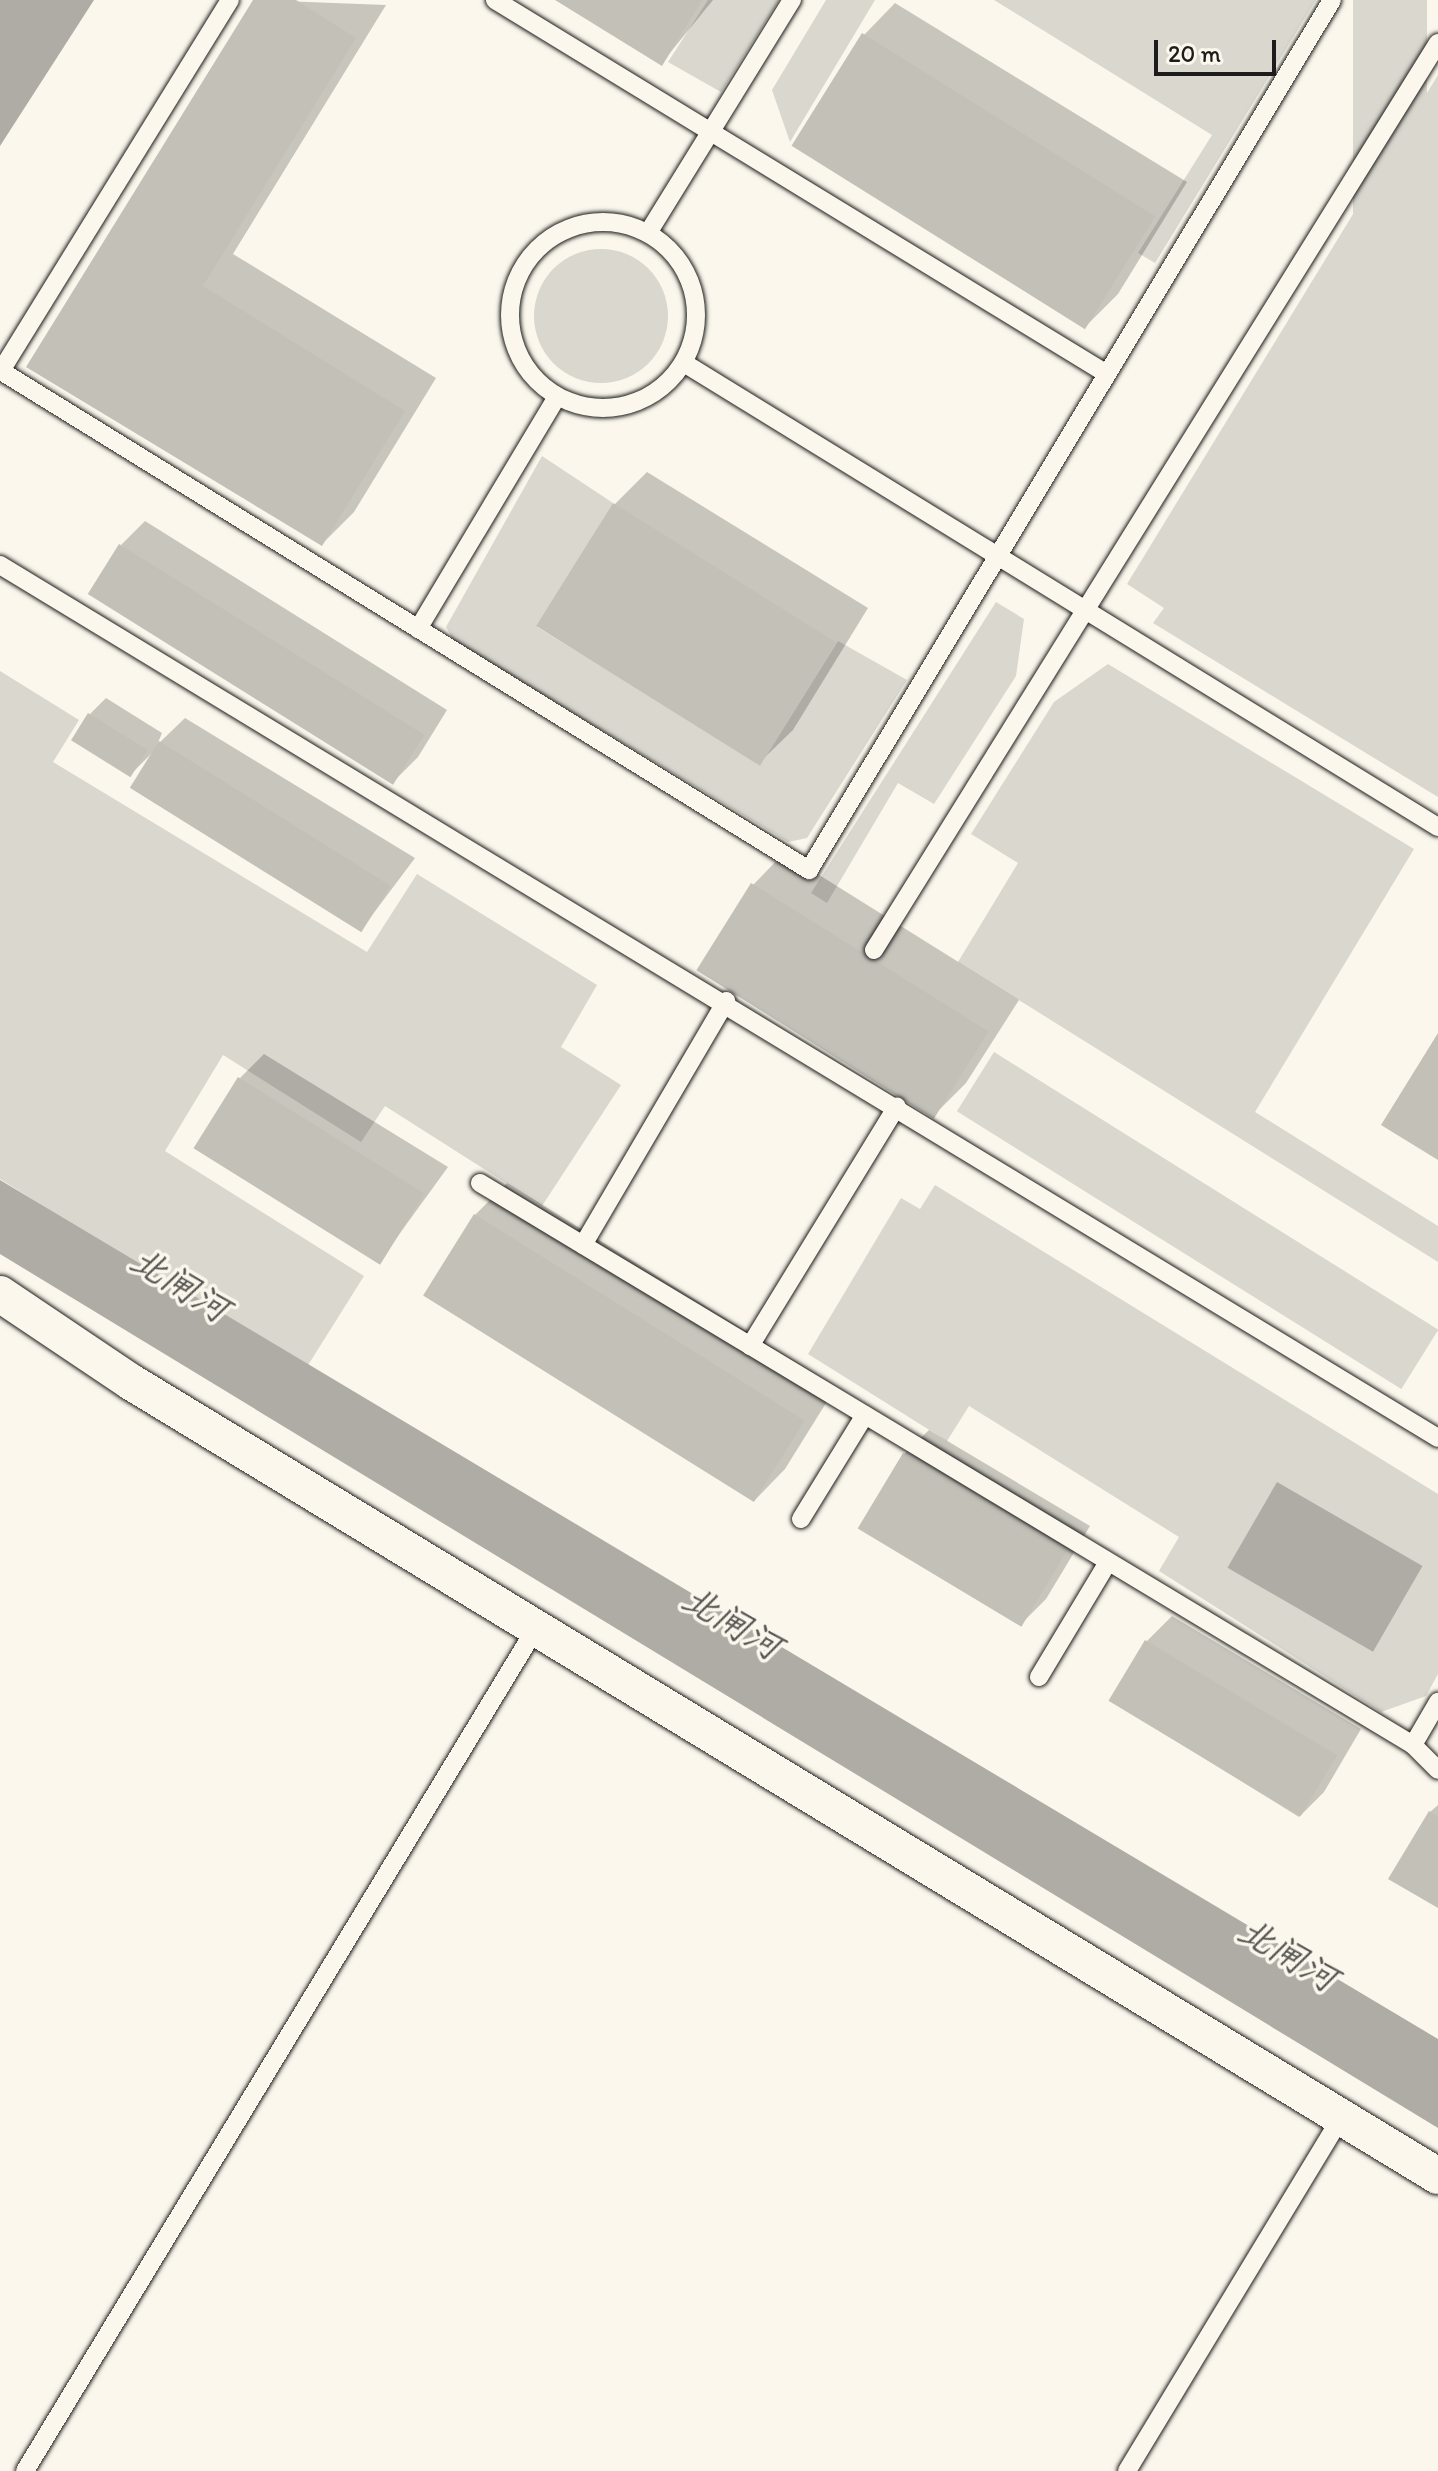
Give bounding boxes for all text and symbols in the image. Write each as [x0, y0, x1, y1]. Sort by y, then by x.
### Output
scale bar [1158, 24, 1280, 74]
text: 20 m [1168, 39, 1221, 68]
water label: 北闸河 [123, 1237, 237, 1331]
water label: 北闸河 [675, 1576, 789, 1668]
water label: 北闸河 [1231, 1908, 1345, 2000]

